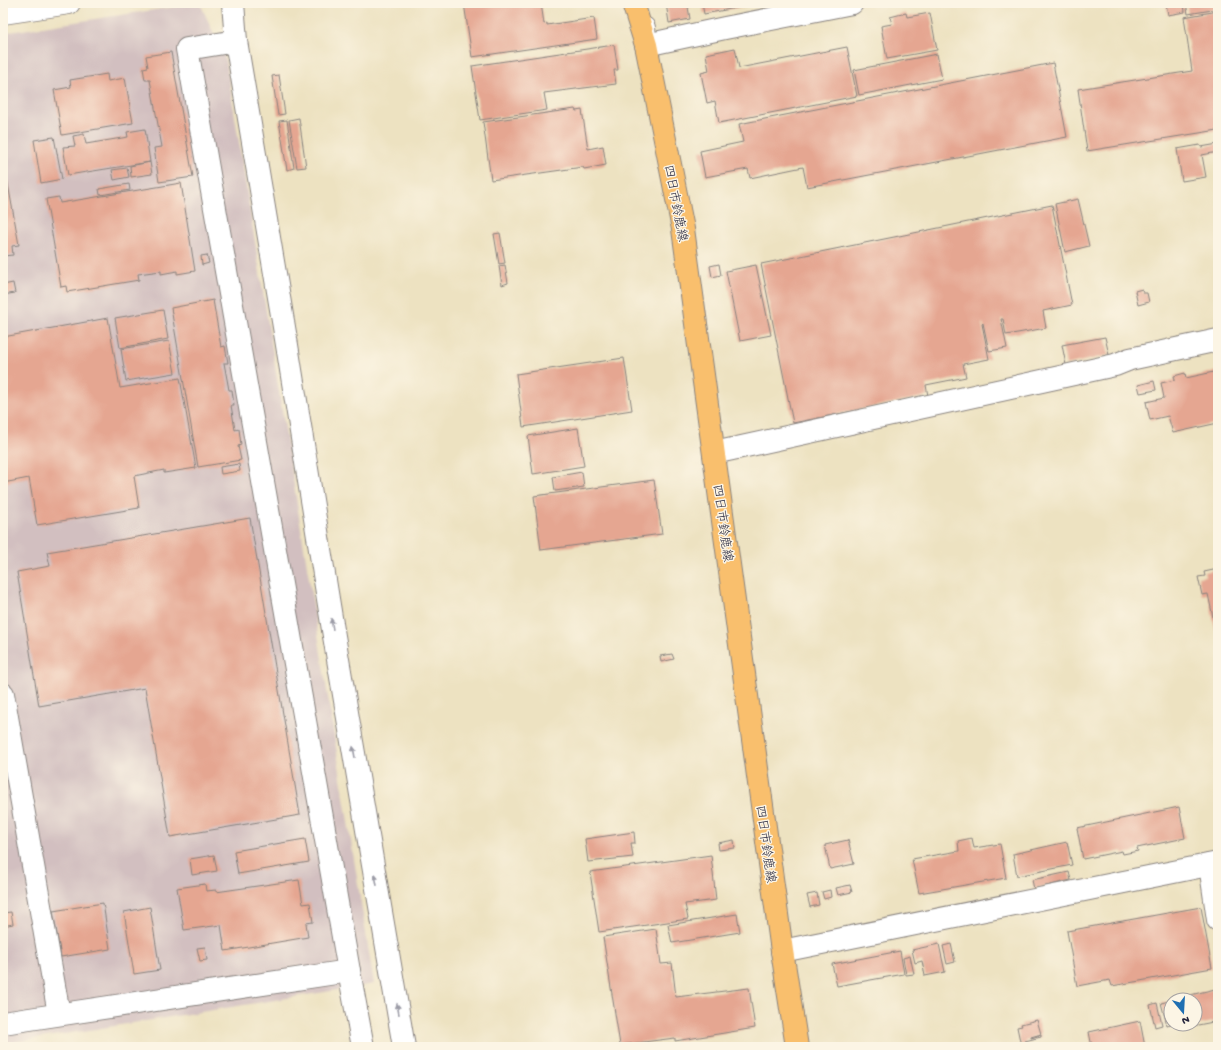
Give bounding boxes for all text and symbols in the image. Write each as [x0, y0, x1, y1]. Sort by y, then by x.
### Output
street label: 四日市鈴鹿線 [660, 164, 690, 244]
street label: 四日市鈴鹿線 [709, 484, 735, 564]
one-way arrow [329, 618, 335, 630]
one-way arrow [350, 746, 356, 758]
street label: 四日市鈴鹿線 [752, 805, 778, 885]
one-way arrow [372, 874, 378, 887]
north arrow [1163, 992, 1203, 1032]
one-way arrow [394, 1002, 400, 1015]
text: N [1180, 1013, 1191, 1026]

